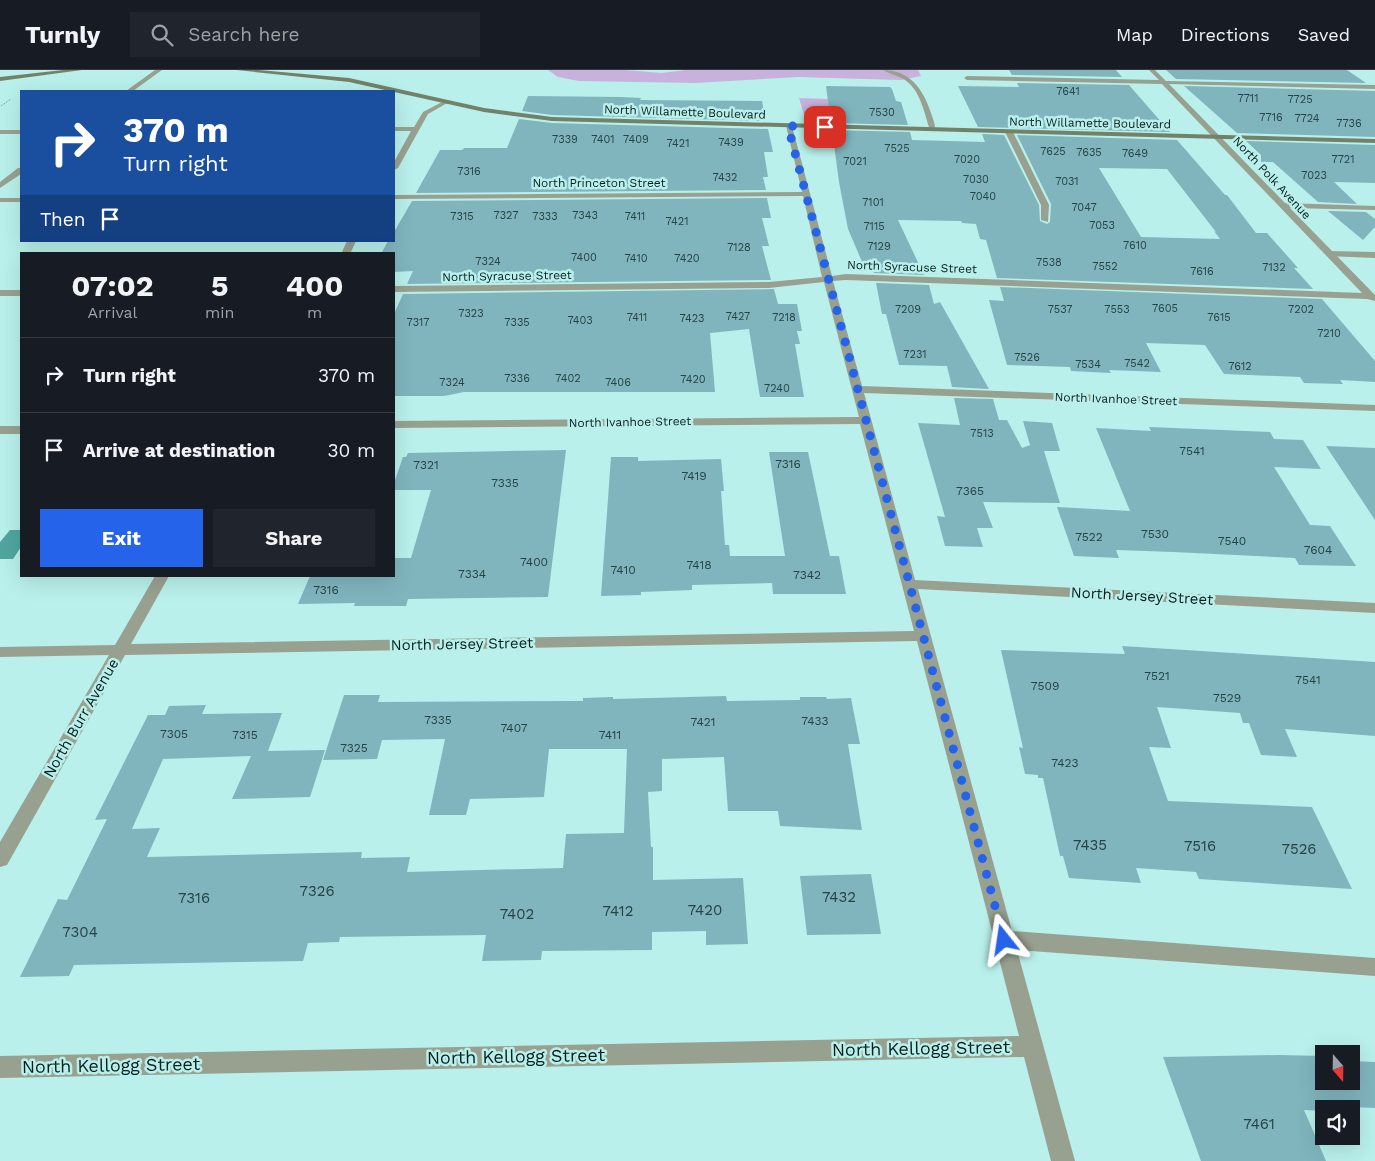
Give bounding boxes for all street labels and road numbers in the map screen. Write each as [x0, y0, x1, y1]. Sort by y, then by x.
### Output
street label: North Willamette Boulevard [604, 102, 766, 122]
street label: North Willamette Boulevard [1009, 115, 1171, 131]
street label: North Polk Avenue [1230, 134, 1314, 222]
street label: North Princeton Street [532, 176, 666, 190]
street label: North Syracuse Street [847, 258, 977, 276]
street label: North Syracuse Street [442, 268, 572, 284]
street label: North Ivanhoe Street [1054, 390, 1178, 408]
street label: North Ivanhoe Street [569, 414, 691, 430]
street label: North Jersey Street [1070, 583, 1214, 609]
street label: North Jersey Street [391, 634, 534, 654]
street label: North Burr Avenue [40, 655, 122, 781]
street label: North Kellogg Street [832, 1036, 1011, 1060]
street label: North Kellogg Street [427, 1044, 606, 1068]
street label: North Kellogg Street [22, 1053, 201, 1077]

